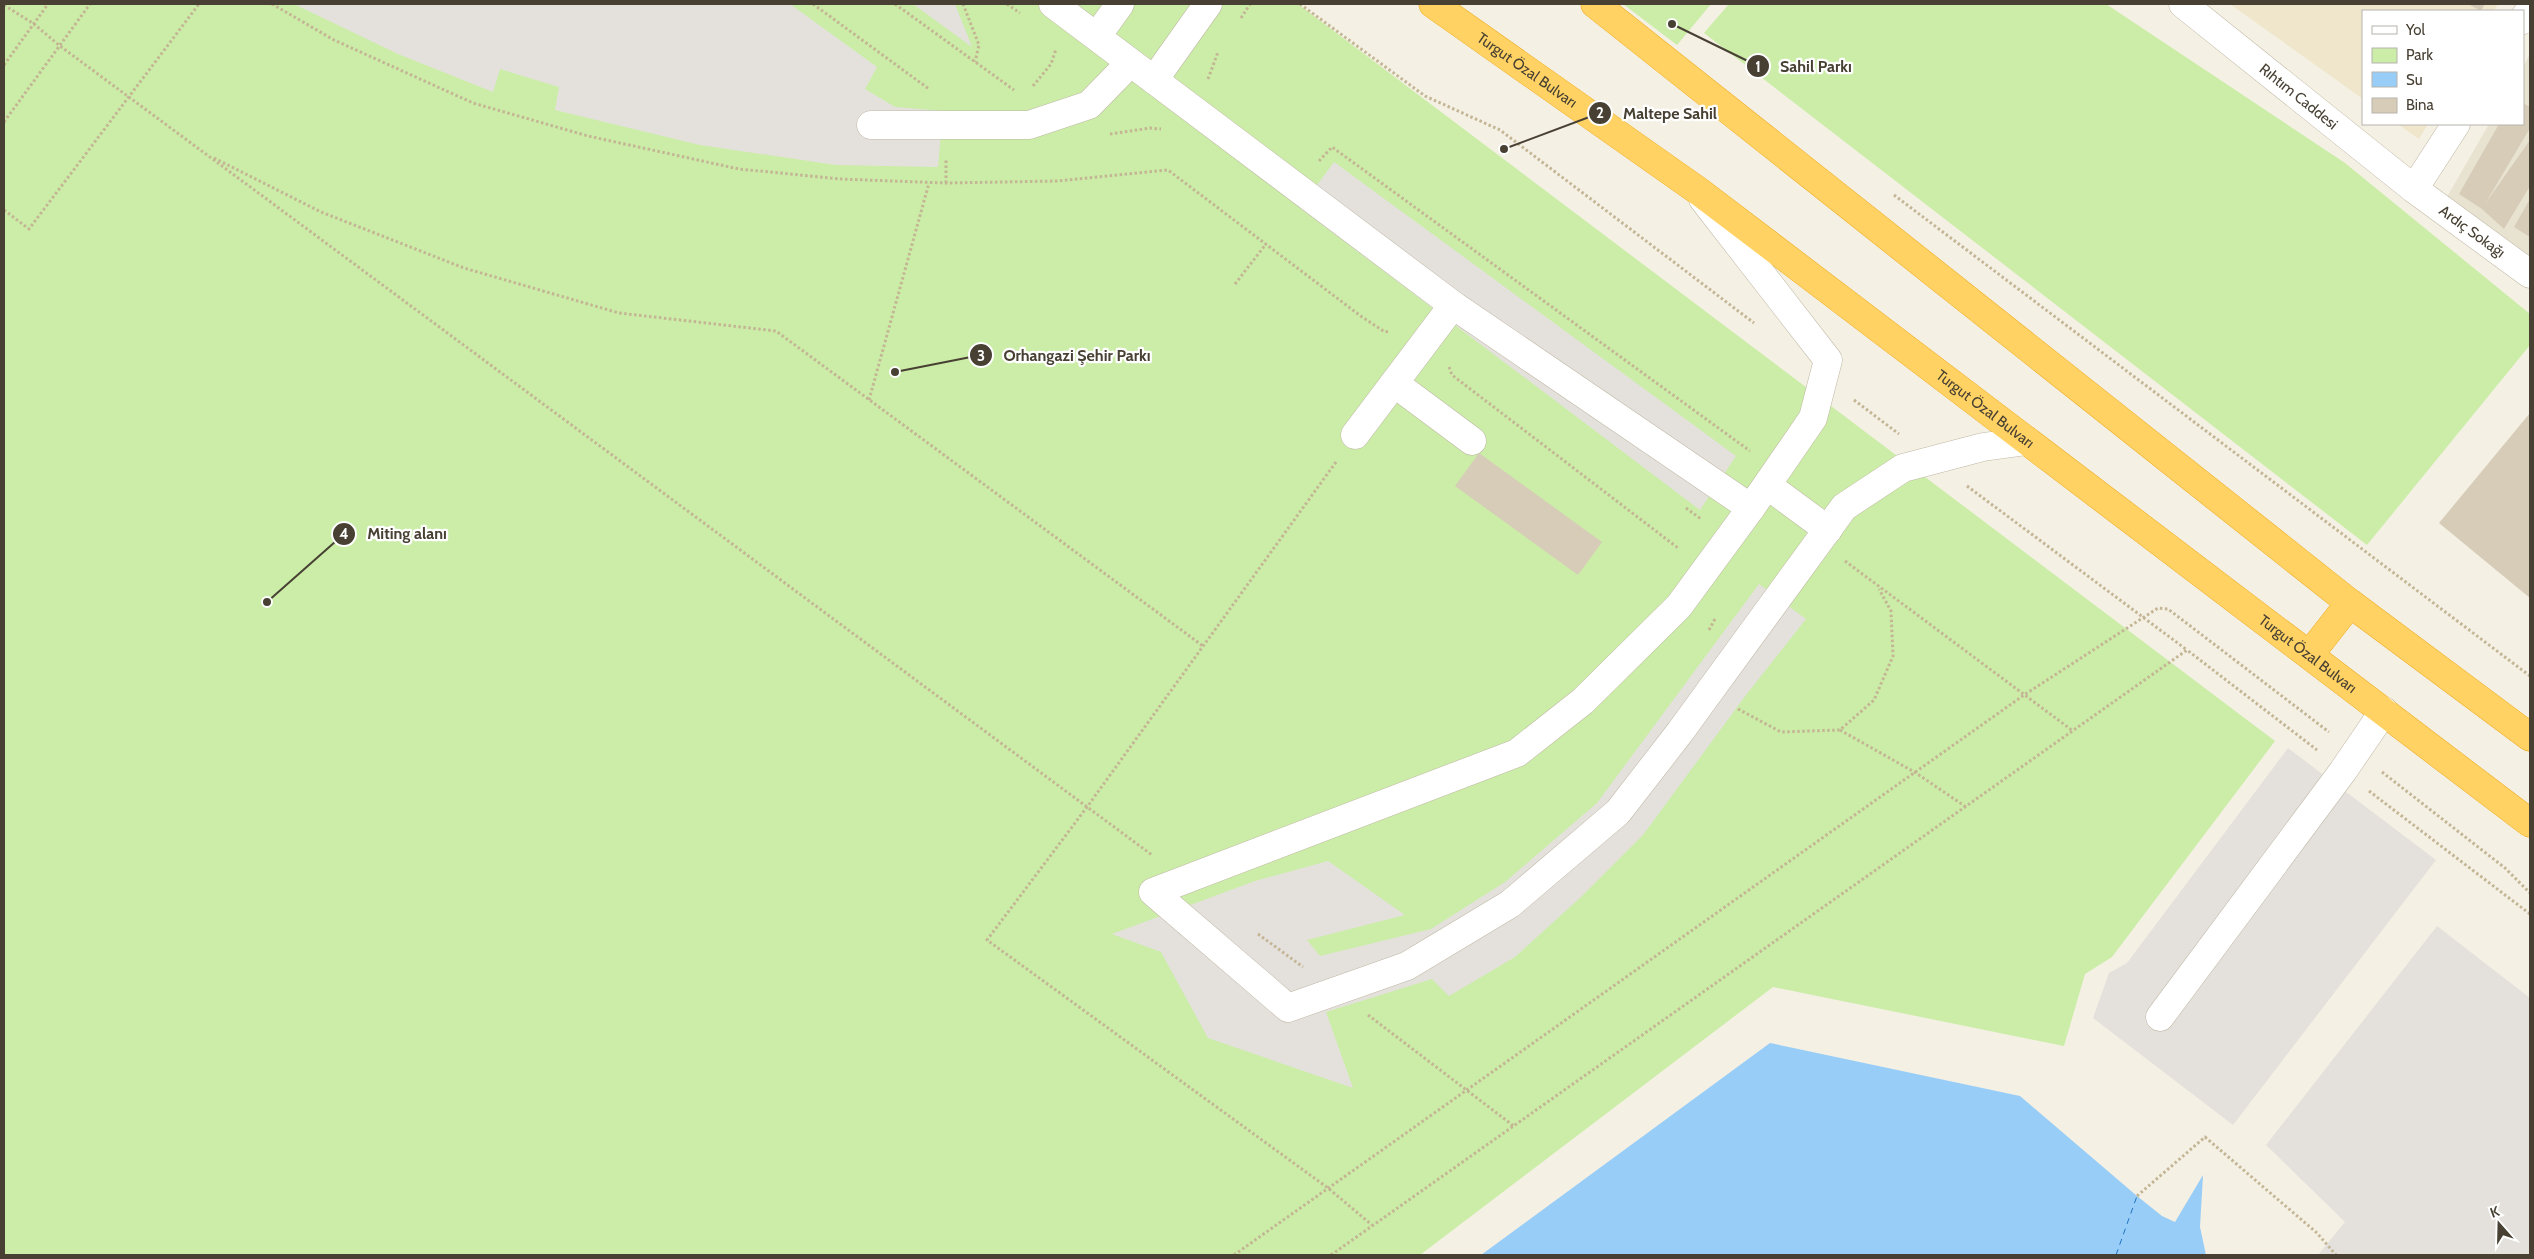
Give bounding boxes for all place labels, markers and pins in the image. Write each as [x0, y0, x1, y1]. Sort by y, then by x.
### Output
callout: Sahil Parkı [1745, 51, 1862, 82]
callout: Maltepe Sahil [1588, 98, 1727, 129]
callout: Orhangazi Şehir Parkı [969, 340, 1161, 371]
callout: Miting alanı [332, 518, 456, 549]

